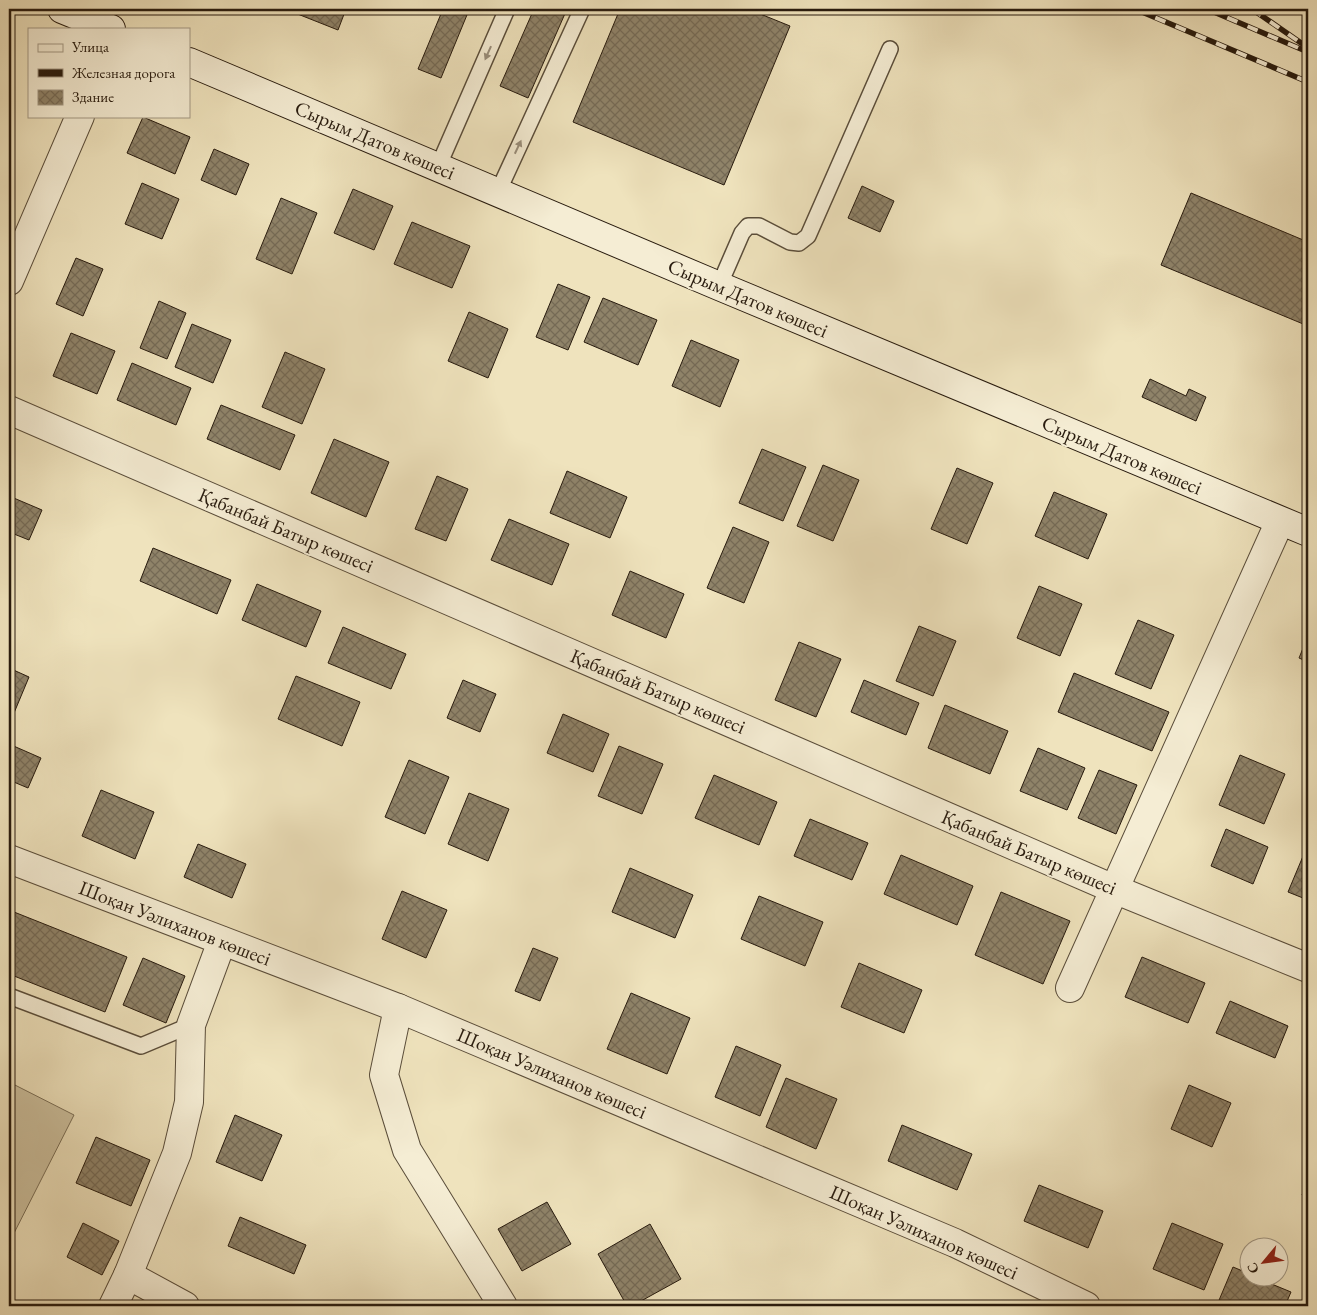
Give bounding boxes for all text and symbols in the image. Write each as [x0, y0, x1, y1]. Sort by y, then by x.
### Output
legend [28, 28, 190, 118]
text: Улица [71, 37, 109, 56]
one-way arrow [483, 46, 491, 60]
text: Железная дорога [71, 63, 175, 82]
text: Здание [72, 87, 114, 106]
street label: Сырым Датов көшесі [291, 94, 459, 186]
one-way arrow [515, 140, 523, 154]
street label: Сырым Датов көшесі [664, 252, 832, 344]
street label: Сырым Датов көшесі [1038, 409, 1206, 501]
street label: Қабанбай Батыр көшесі [194, 481, 378, 579]
street label: Қабанбай Батыр көшесі [566, 642, 750, 740]
street label: Қабанбай Батыр көшесі [937, 803, 1121, 901]
street label: Шоқан Уәлиханов көшесі [75, 874, 275, 972]
street label: Шоқан Уәлиханов көшесі [453, 1021, 651, 1125]
street label: Шоқан Уәлиханов көшесі [826, 1179, 1022, 1285]
north arrow [1240, 1238, 1290, 1288]
text: С [1242, 1260, 1263, 1277]

